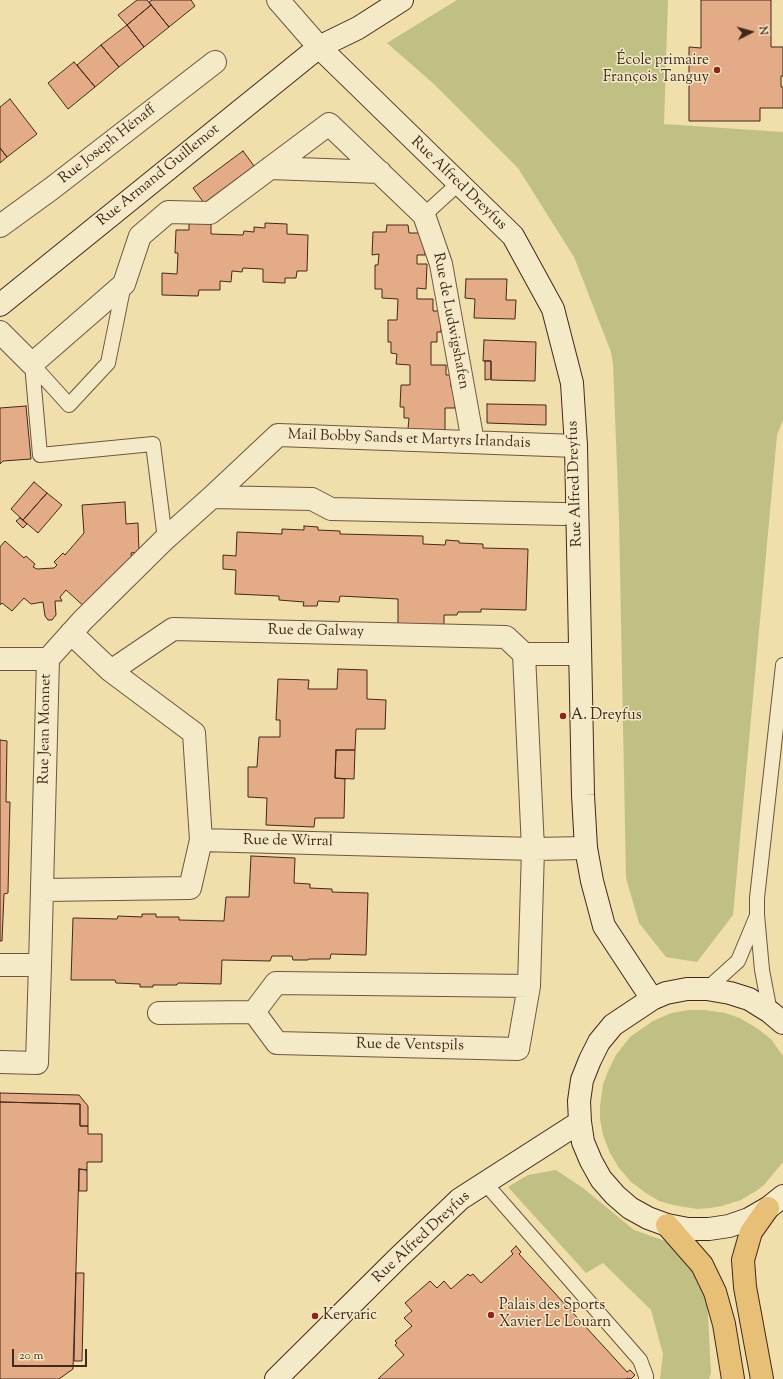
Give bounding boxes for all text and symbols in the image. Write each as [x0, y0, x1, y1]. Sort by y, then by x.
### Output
north arrow [731, 12, 771, 52]
text: N [755, 26, 771, 36]
place label: École primaire François Tanguy [603, 52, 709, 87]
marker: École primaire François Tanguy [712, 65, 722, 75]
street label: Rue Joseph Hénaff [56, 101, 160, 189]
street label: Rue Armand Guillemot [94, 121, 224, 231]
street label: Rue Alfred Dreyfus [406, 134, 510, 234]
street label: Rue de Ludwigshafen [428, 251, 472, 391]
street label: Rue Alfred Dreyfus [565, 421, 587, 547]
street label: Mail Bobby Sands et Martyrs Irlandais [287, 427, 531, 453]
street label: Rue de Galway [268, 622, 364, 642]
street label: Rue Jean Monnet [36, 673, 56, 785]
place label: A. Dreyfus [571, 707, 642, 725]
marker: A. Dreyfus [558, 711, 568, 721]
street label: Rue de Wirral [243, 832, 333, 852]
street label: Rue de Ventspils [356, 1036, 464, 1056]
street label: Rue Alfred Dreyfus [370, 1188, 474, 1288]
place label: Palais des Sports Xavier Le Louarn [499, 1297, 611, 1332]
place label: Kervaric [323, 1307, 377, 1325]
marker: Palais des Sports Xavier Le Louarn [486, 1310, 496, 1320]
marker: Kervaric [310, 1311, 320, 1321]
scale bar [14, 1341, 89, 1367]
text: 20 m [19, 1347, 43, 1365]

